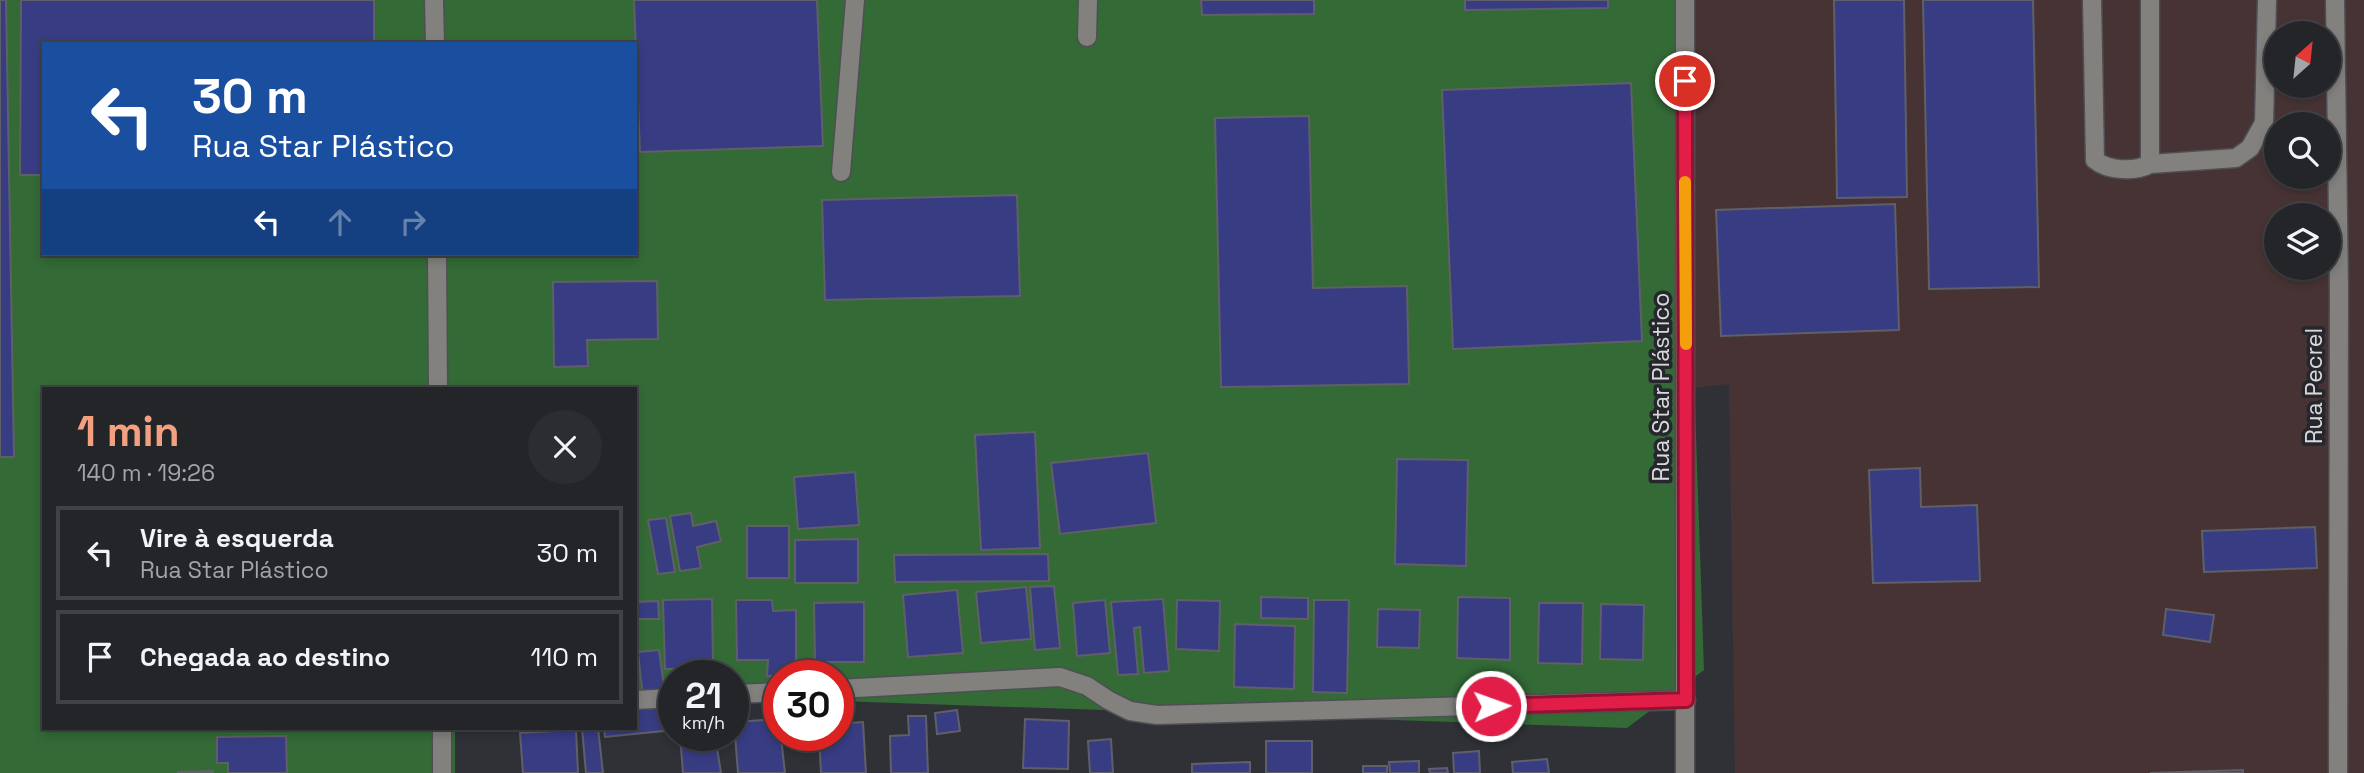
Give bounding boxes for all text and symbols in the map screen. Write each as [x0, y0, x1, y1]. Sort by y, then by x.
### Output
north arrow [2264, 21, 2342, 98]
map controls [2264, 21, 2341, 280]
pin [1655, 51, 1715, 111]
icon: arrive [1666, 62, 1704, 100]
text: 30 m [192, 65, 308, 127]
icon: left [77, 70, 168, 161]
button: search [2264, 112, 2341, 189]
text: Rua Star Plástico [192, 126, 455, 166]
icon: left [248, 203, 286, 241]
icon: ahead [321, 203, 359, 241]
icon: right [394, 203, 432, 241]
button: layers [2264, 203, 2341, 280]
street label: Rua Star Plástico [1646, 293, 1676, 481]
street label: Rua Pecrel [2299, 328, 2329, 444]
text: 1 min [77, 405, 180, 458]
button: close [528, 410, 602, 484]
text: 140 m · 19:26 [77, 458, 215, 488]
text: Vire à esquerda [140, 521, 334, 555]
icon: left [81, 534, 119, 572]
text: 30 m [537, 536, 598, 570]
text: Rua Star Plástico [140, 555, 329, 585]
icon: arrive [81, 638, 119, 676]
text: Chegada ao destino [140, 640, 390, 674]
text: 110 m [531, 640, 598, 674]
speed limit sign: 30 [763, 660, 854, 751]
position arrow [1454, 669, 1528, 743]
text: 21 [685, 674, 722, 718]
text: km/h [682, 711, 725, 734]

